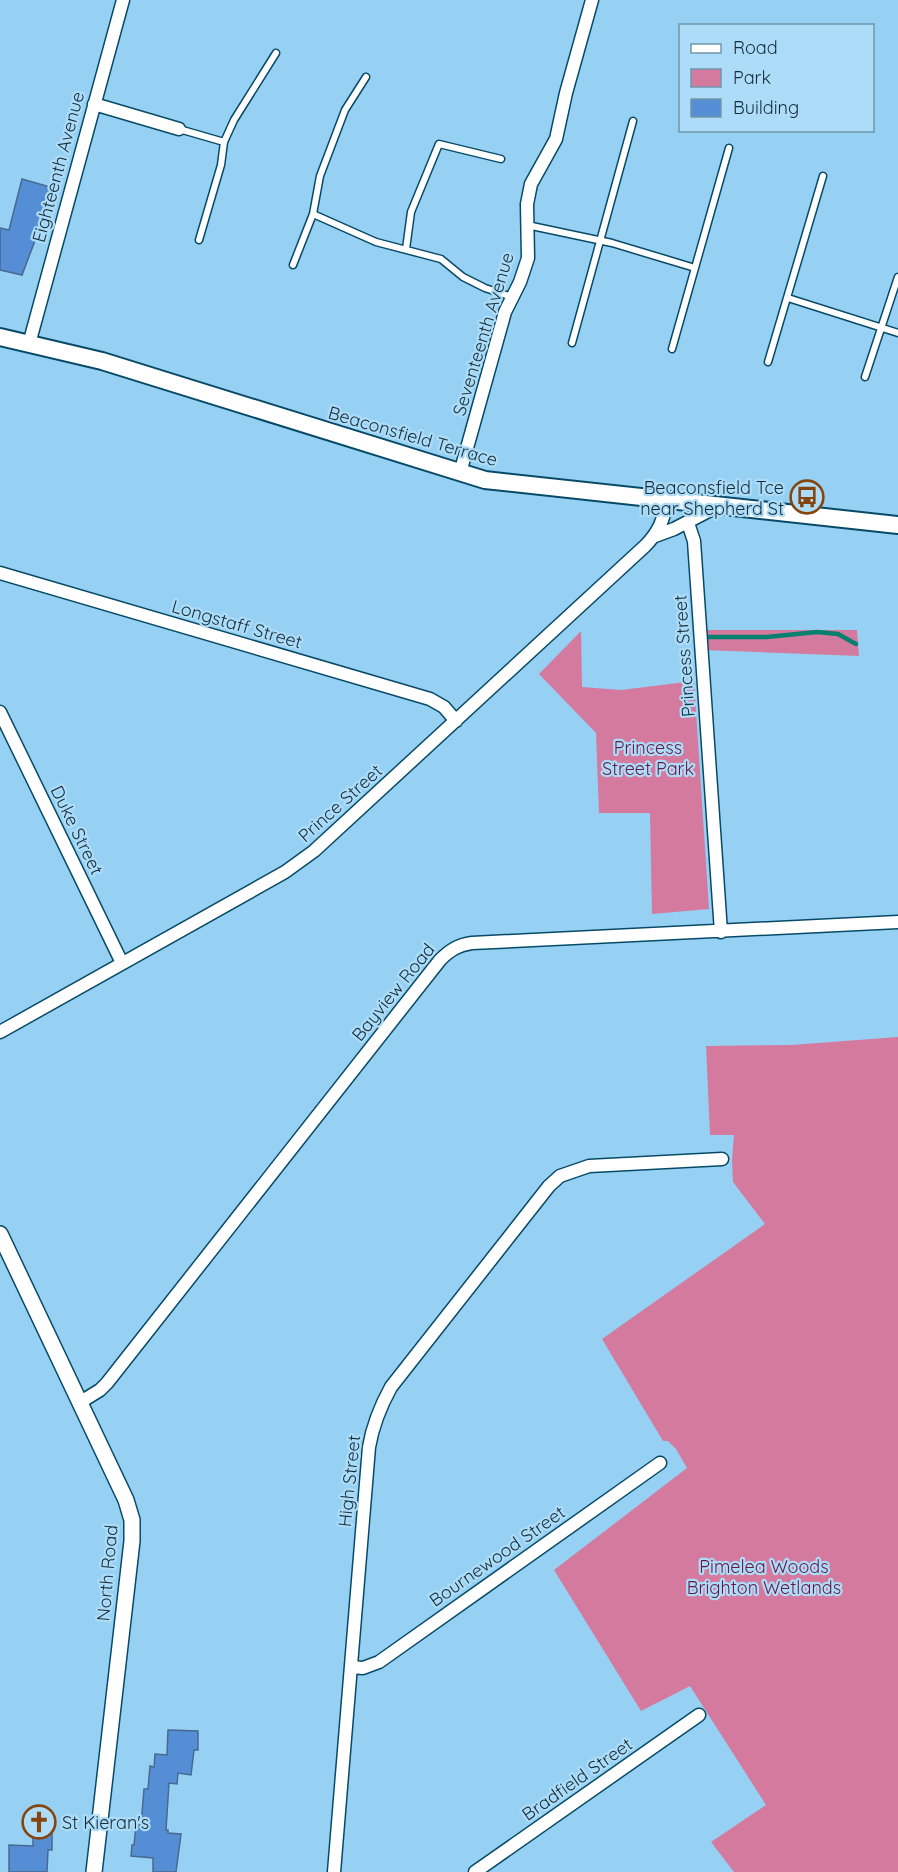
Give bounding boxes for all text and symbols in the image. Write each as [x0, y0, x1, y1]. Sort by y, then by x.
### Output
legend [679, 24, 874, 132]
text: Road [733, 36, 778, 59]
text: Park [733, 66, 771, 89]
street label: Eighteenth Avenue [27, 89, 89, 245]
text: Building [733, 96, 799, 119]
street label: Seventeenth Avenue [447, 249, 519, 419]
street label: Beaconsfield Terrace [326, 401, 500, 471]
place label: Beaconsfield Tce near Shepherd St [640, 476, 784, 520]
bus stop icon: Beaconsfield Tce near Shepherd St [789, 479, 825, 515]
street label: Longstaff Street [169, 594, 305, 654]
street label: Princess Street [668, 594, 700, 718]
park label: Princess Street Park [602, 736, 694, 780]
street label: Prince Street [293, 759, 387, 847]
street label: Duke Street [45, 782, 109, 878]
street label: Bayview Road [346, 938, 440, 1046]
street label: High Street [333, 1434, 365, 1528]
street label: Bournewood Street [425, 1501, 569, 1611]
street label: North Road [91, 1524, 123, 1622]
park label: Pimelea Woods Brighton Wetlands [687, 1555, 841, 1599]
street label: Bradfield Street [517, 1732, 637, 1826]
church icon: St Kieran's [21, 1804, 57, 1840]
place label: St Kieran's [62, 1811, 149, 1834]

